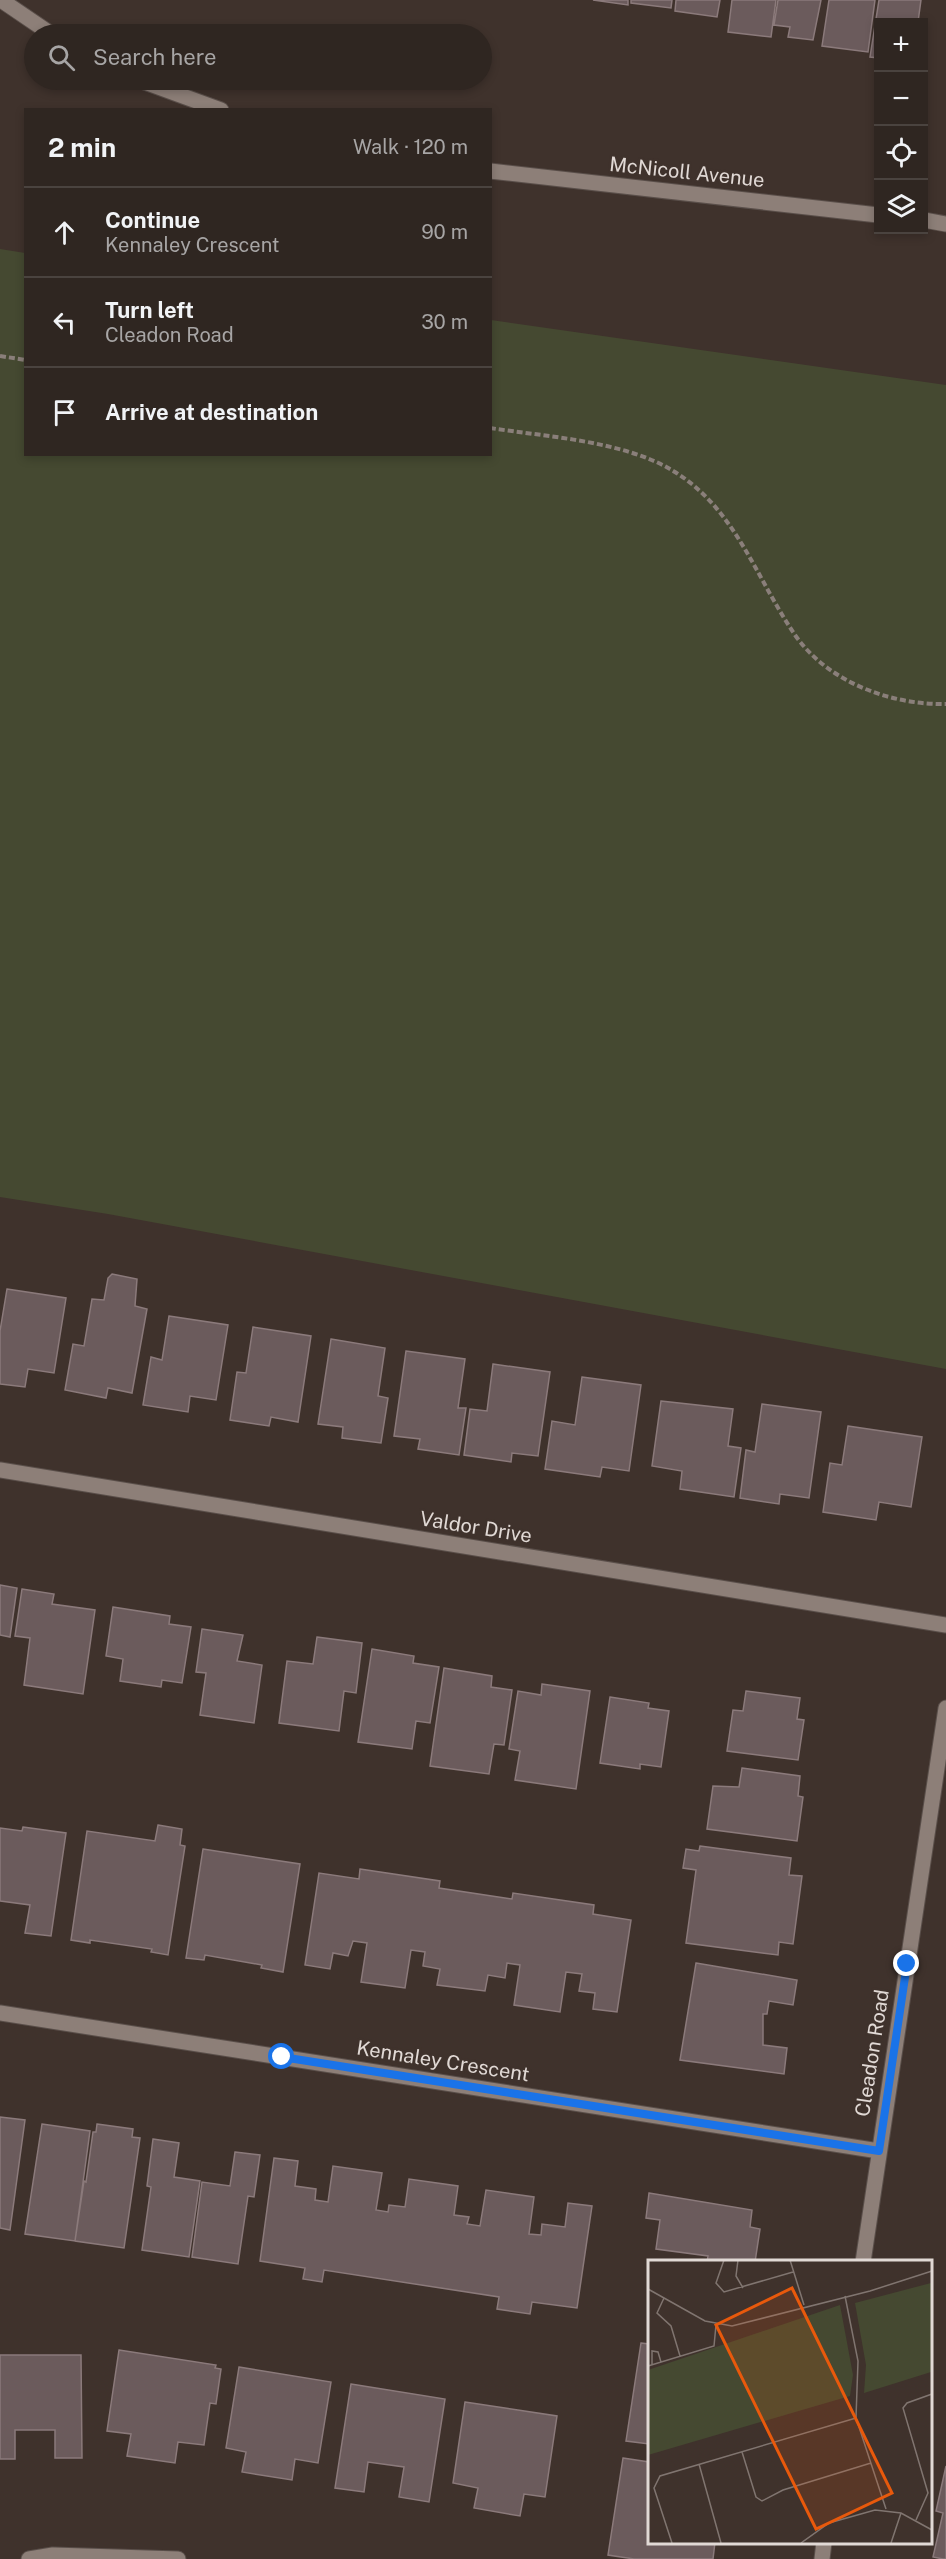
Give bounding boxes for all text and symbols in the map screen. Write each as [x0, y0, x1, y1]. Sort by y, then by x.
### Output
map controls [874, 18, 928, 234]
button: + [874, 18, 928, 72]
search box [24, 24, 492, 90]
icon: search [45, 41, 78, 74]
text: Search here [93, 44, 217, 70]
button: − [874, 72, 928, 126]
button: locate [874, 126, 928, 180]
text: 2 min [48, 132, 116, 163]
text: Walk · 120 m [353, 135, 468, 159]
street label: McNicoll Avenue [608, 152, 766, 192]
button: layers [874, 180, 928, 234]
text: Continue [105, 207, 200, 233]
icon: ahead [48, 216, 81, 249]
text: 90 m [421, 220, 468, 244]
text: Kennaley Crescent [105, 233, 280, 257]
text: Turn left [105, 297, 194, 323]
icon: left [48, 306, 81, 339]
text: 30 m [421, 310, 468, 334]
text: Cleadon Road [105, 323, 234, 347]
icon: arrive [48, 396, 81, 429]
text: Arrive at destination [105, 399, 318, 425]
street label: Valdor Drive [418, 1506, 534, 1548]
route end [893, 1950, 919, 1976]
street label: Cleadon Road [850, 1988, 894, 2118]
street label: Kennaley Crescent [355, 2035, 531, 2087]
route start [268, 2043, 294, 2069]
inset map [648, 2260, 931, 2544]

